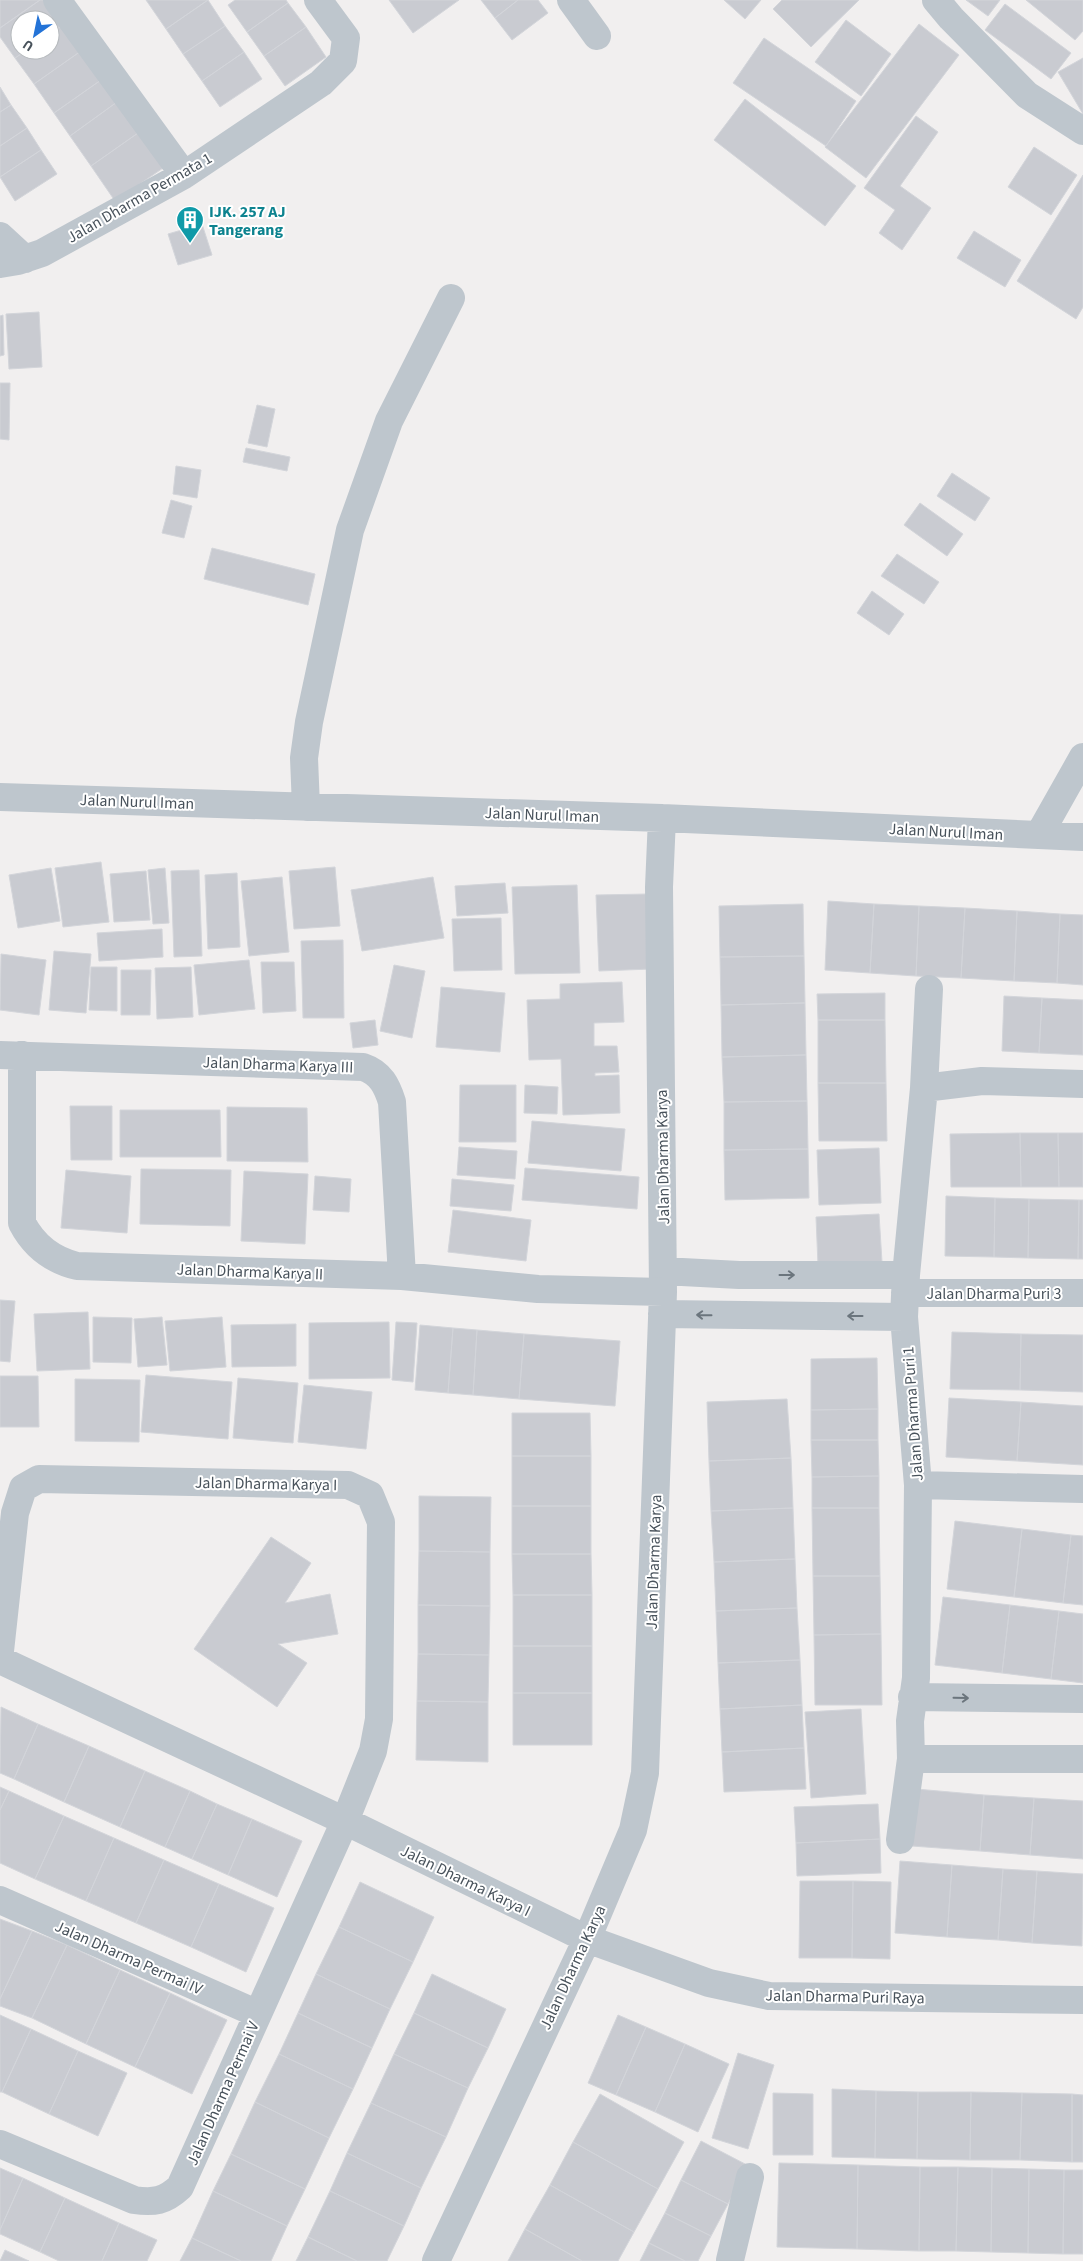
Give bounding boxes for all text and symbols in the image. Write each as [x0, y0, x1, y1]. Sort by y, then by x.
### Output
north arrow [10, 10, 60, 60]
text: U [19, 34, 38, 56]
street label: Jalan Dharma Permata 1 [63, 147, 216, 248]
place label: IJK. 257 AJ Tangerang [209, 201, 286, 241]
building icon: IJK. 257 AJ Tangerang [175, 205, 205, 244]
street label: Jalan Nurul Iman [79, 789, 195, 815]
street label: Jalan Nurul Iman [484, 802, 600, 828]
street label: Jalan Nurul Iman [888, 818, 1004, 846]
street label: Jalan Dharma Karya III [202, 1051, 354, 1079]
street label: Jalan Dharma Karya [651, 1089, 675, 1225]
street label: Jalan Dharma Karya II [176, 1258, 324, 1286]
one-way arrow [779, 1270, 795, 1280]
street label: Jalan Dharma Puri 3 [927, 1283, 1061, 1305]
one-way arrow [696, 1310, 712, 1319]
one-way arrow [848, 1311, 864, 1321]
street label: Jalan Dharma Puri 1 [897, 1346, 929, 1482]
street label: Jalan Dharma Karya I [195, 1472, 337, 1496]
street label: Jalan Dharma Karya [641, 1494, 667, 1630]
one-way arrow [953, 1693, 969, 1702]
street label: Jalan Dharma Karya I [397, 1840, 534, 1922]
street label: Jalan Dharma Karya [534, 1902, 611, 2033]
street label: Jalan Dharma Permai IV [51, 1915, 207, 2001]
street label: Jalan Dharma Puri Raya [765, 1985, 925, 2009]
street label: Jalan Dharma Permai V [181, 2017, 265, 2169]

